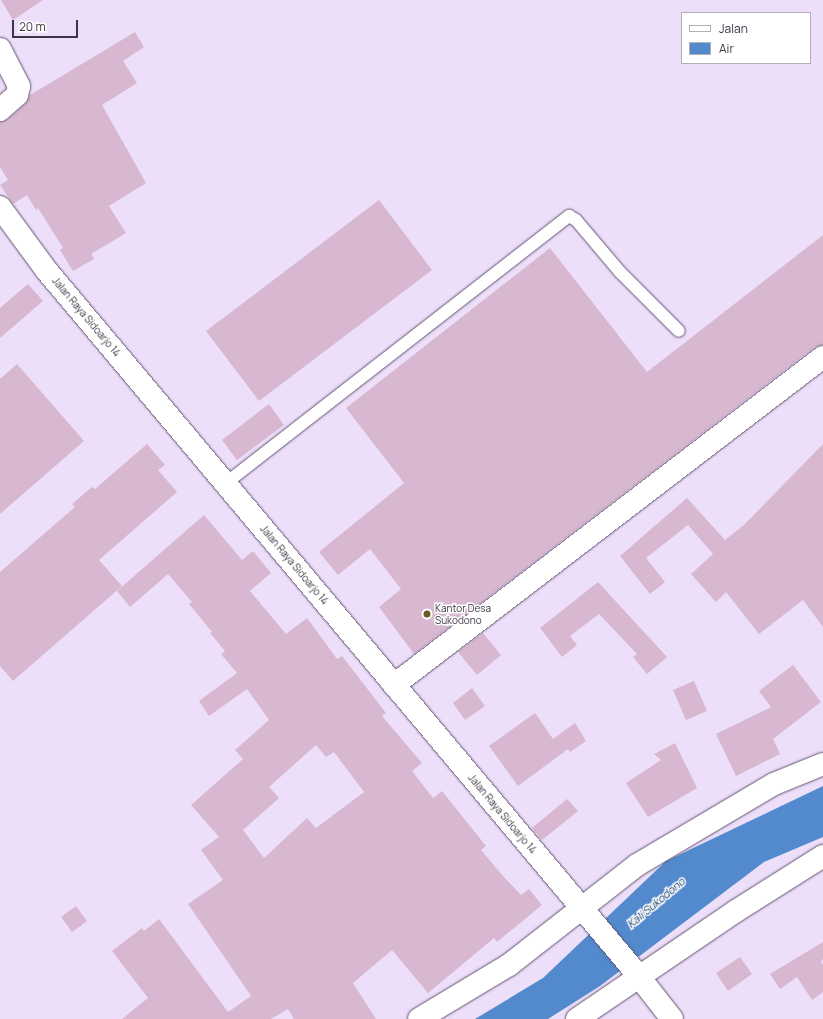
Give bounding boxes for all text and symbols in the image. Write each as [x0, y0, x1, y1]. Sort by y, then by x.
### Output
scale bar [14, 12, 80, 38]
legend [681, 12, 811, 64]
text: 20 m [19, 18, 46, 35]
text: Jalan [719, 20, 748, 37]
text: Air [719, 40, 734, 57]
street label: Jalan Raya Sidoarjo 14 [49, 275, 123, 359]
street label: Jalan Raya Sidoarjo 14 [257, 523, 331, 607]
place label: Kantor Desa Sukodono [435, 602, 491, 626]
marker: Kantor Desa Sukodono [422, 609, 432, 619]
street label: Jalan Raya Sidoarjo 14 [465, 772, 539, 856]
water label: Kali Sukodono [624, 875, 688, 931]

